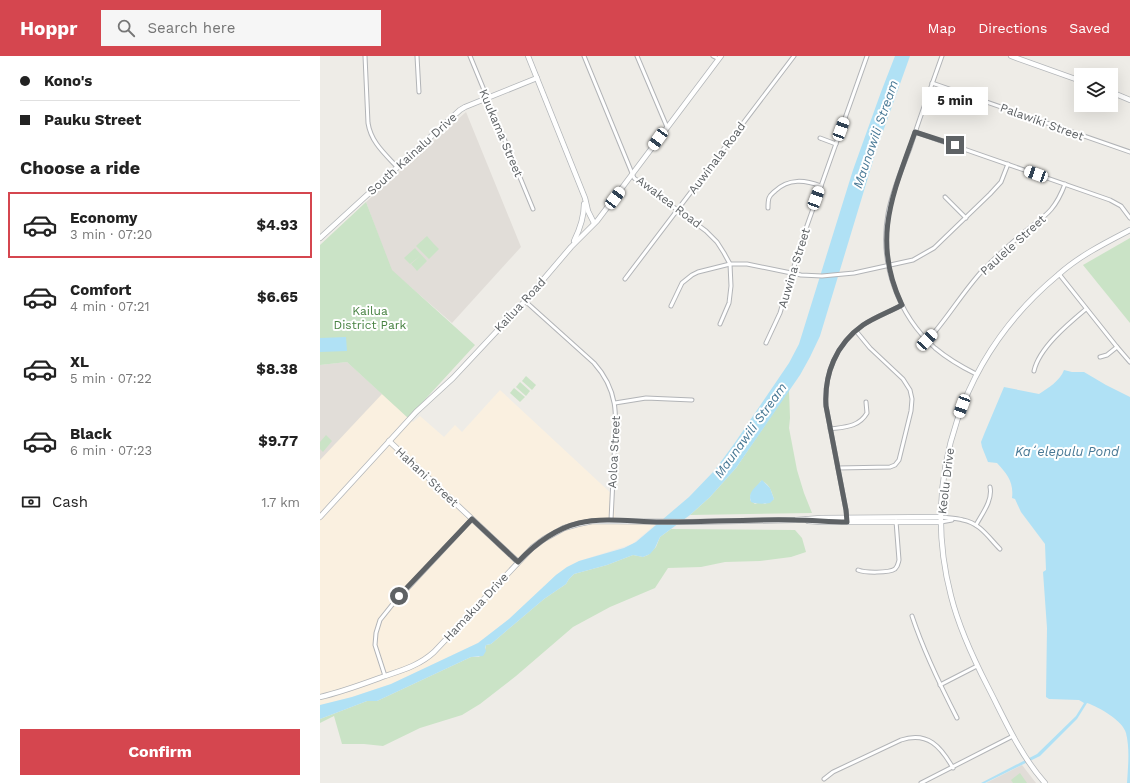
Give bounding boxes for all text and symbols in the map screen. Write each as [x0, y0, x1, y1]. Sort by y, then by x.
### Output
search box [101, 10, 381, 46]
text: Hoppr [20, 17, 77, 40]
icon: search [115, 17, 137, 39]
text: Search here [147, 19, 235, 37]
text: Map [928, 20, 956, 36]
text: Directions [978, 20, 1047, 36]
text: Saved [1069, 20, 1110, 36]
map controls [1074, 68, 1118, 112]
button: layers [1074, 68, 1118, 112]
text: Kono's [44, 72, 92, 90]
water label: Maunawili Stream [850, 78, 901, 190]
street label: Kuukama Street [476, 87, 526, 179]
callout: 5 min [922, 87, 988, 115]
text: 5 min [937, 93, 973, 108]
street label: Palawiki Street [998, 100, 1086, 144]
street label: South Kainalu Drive [364, 110, 460, 198]
text: Pauku Street [44, 111, 141, 129]
car [831, 116, 851, 142]
street label: Auwinala Road [685, 119, 749, 197]
car [646, 126, 670, 152]
route end [946, 136, 964, 154]
text: Choose a ride [20, 157, 140, 178]
car [1023, 164, 1049, 184]
street label: Awakea Road [634, 173, 704, 231]
car [603, 185, 627, 211]
car [806, 185, 826, 211]
icon: car [22, 207, 58, 243]
text: Economy [70, 209, 137, 227]
street label: Paulele Street [978, 212, 1048, 278]
text: $4.93 [256, 216, 298, 234]
street label: Auwina Street [775, 226, 813, 310]
text: 3 min · 07:20 [70, 227, 152, 242]
street label: Kailua Road [491, 275, 549, 335]
icon: car [22, 279, 58, 315]
text: Comfort [70, 281, 131, 299]
text: $6.65 [257, 288, 298, 306]
text: 4 min · 07:21 [70, 299, 150, 314]
park label: Kailua District Park [334, 304, 407, 332]
car [914, 327, 940, 353]
icon: car [22, 351, 58, 387]
text: XL [70, 353, 89, 371]
text: $8.38 [256, 360, 298, 378]
text: 5 min · 07:22 [70, 371, 152, 386]
water label: Maunawili Stream [711, 380, 790, 481]
car [952, 393, 972, 419]
street label: Aoloa Street [605, 415, 623, 489]
icon: car [22, 423, 58, 459]
text: Black [70, 425, 112, 443]
text: $9.77 [258, 432, 298, 450]
text: 6 min · 07:23 [70, 443, 152, 458]
street label: Hahani Street [393, 444, 461, 510]
water label: Kaʻelepulu Pond [1015, 444, 1120, 459]
street label: Keolu Drive [935, 447, 957, 515]
icon: cash [20, 491, 42, 513]
text: Cash [52, 493, 88, 511]
text: 1.7 km [262, 495, 300, 510]
street label: Hamakua Drive [441, 570, 511, 644]
route start [390, 587, 408, 605]
button: Confirm [20, 729, 300, 775]

